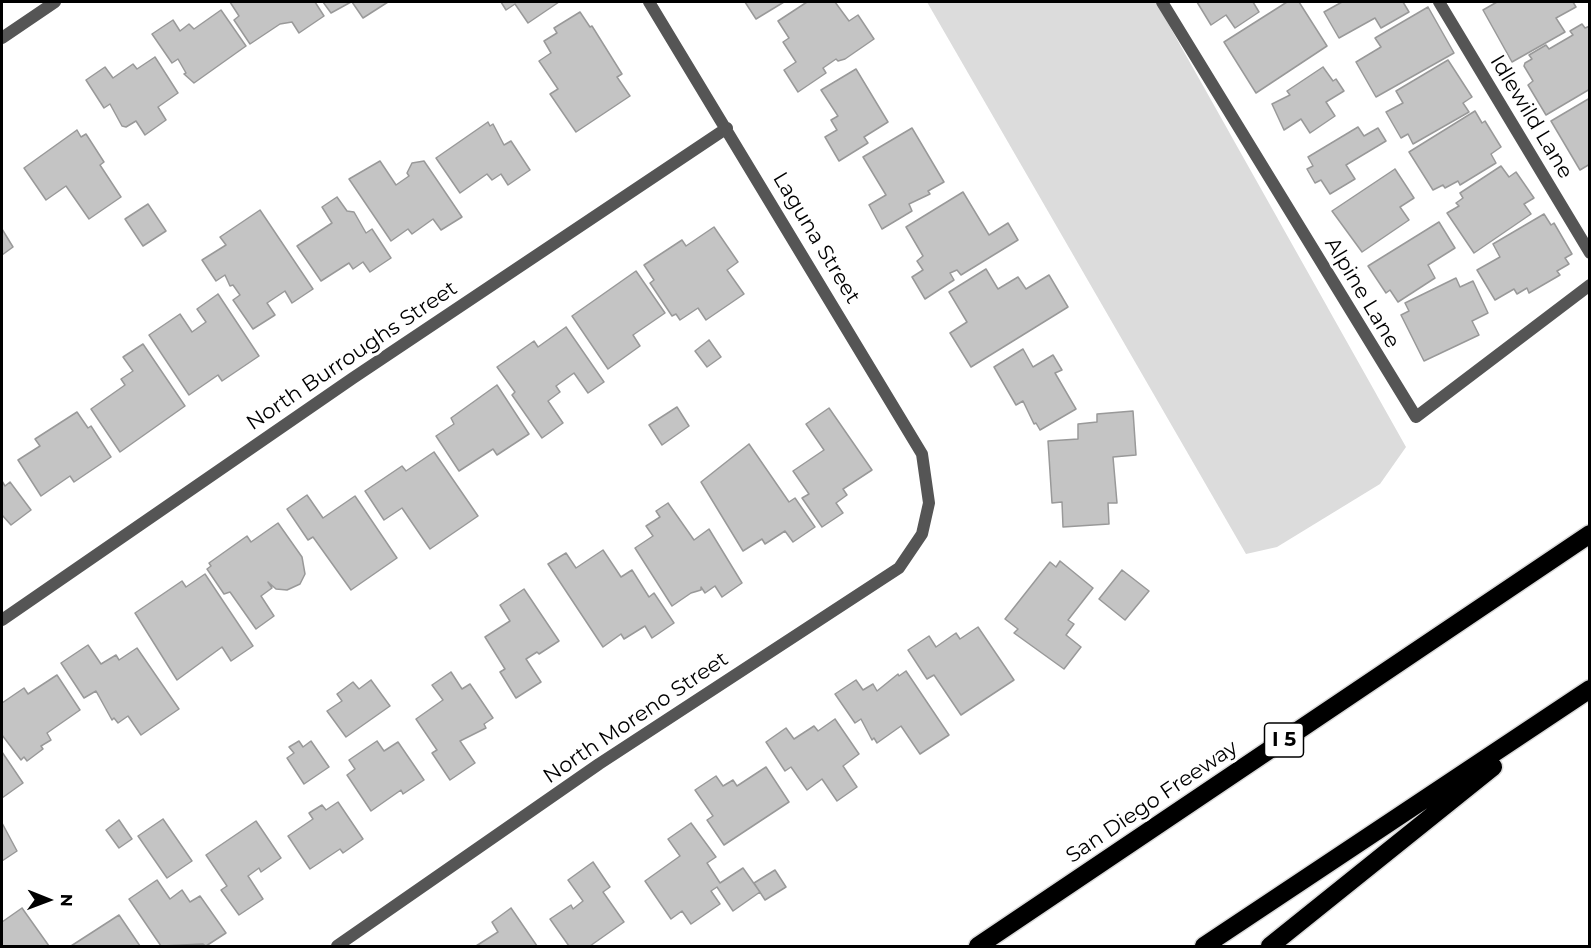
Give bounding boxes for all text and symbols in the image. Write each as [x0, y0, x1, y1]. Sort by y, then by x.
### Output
street label: Idlewild Lane [1484, 51, 1578, 183]
street label: Laguna Street [767, 168, 865, 308]
street label: Alpine Lane [1319, 233, 1405, 353]
street label: North Burroughs Street [242, 276, 462, 436]
street label: North Moreno Street [539, 647, 733, 789]
road number: I 5 [1264, 723, 1304, 757]
street label: San Diego Freeway [1061, 735, 1243, 869]
north arrow [18, 870, 78, 930]
text: N [57, 894, 76, 907]

